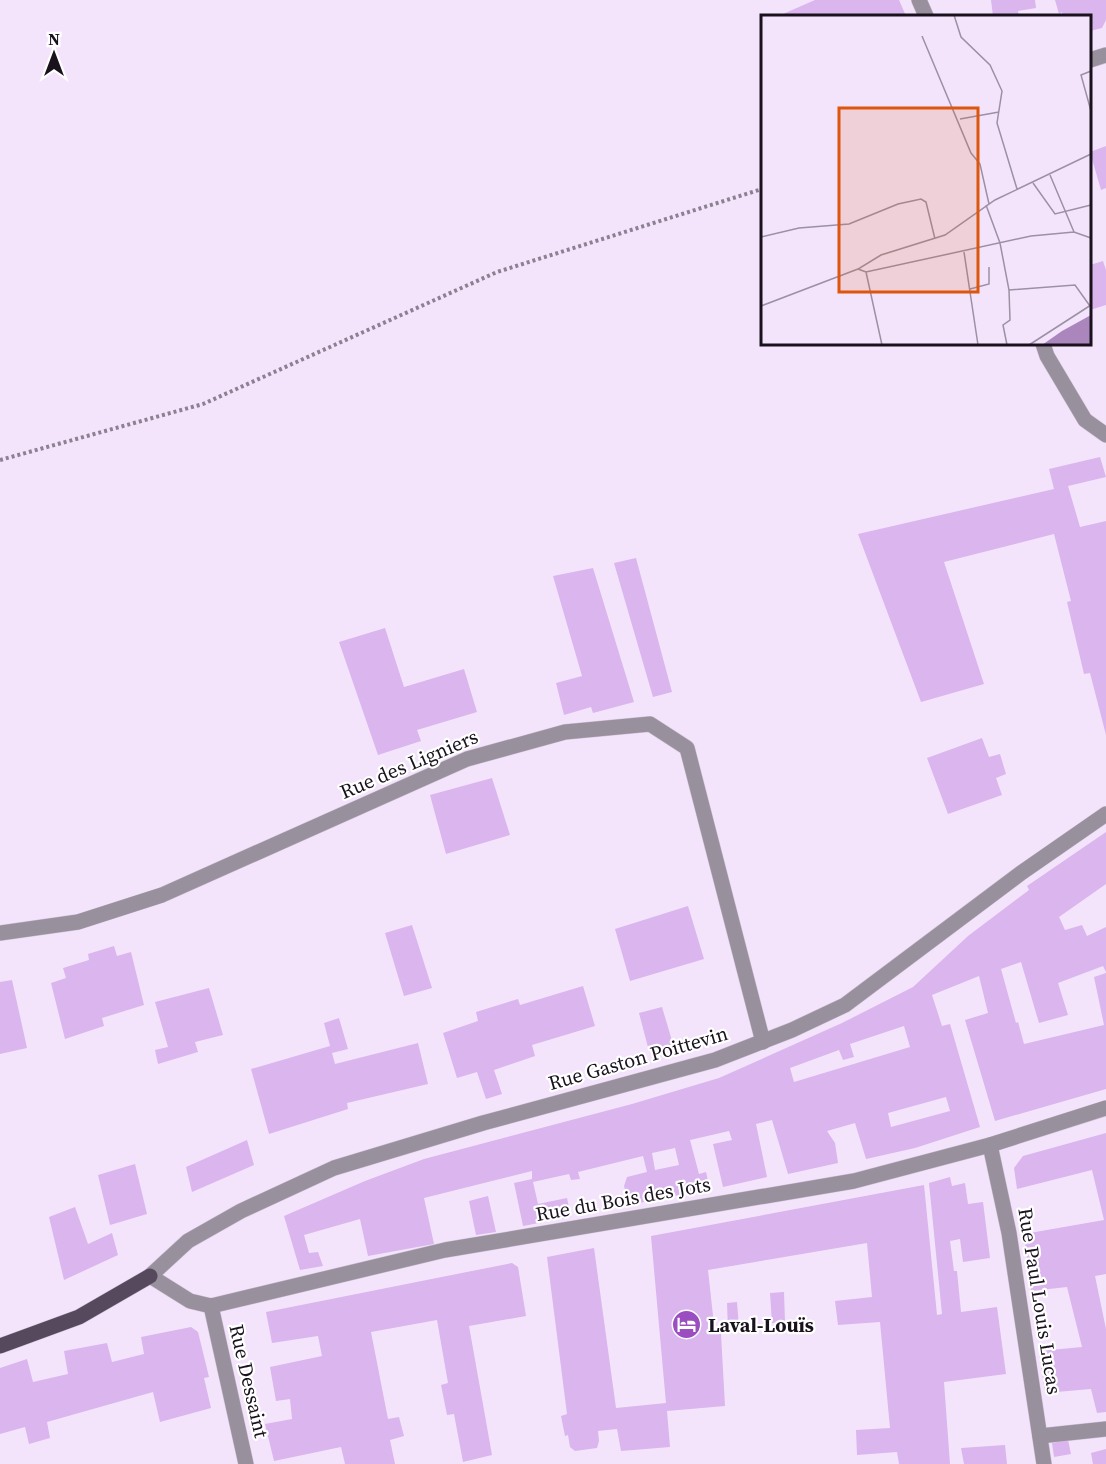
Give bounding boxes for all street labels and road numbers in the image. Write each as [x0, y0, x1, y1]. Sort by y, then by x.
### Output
street label: Rue des Ligniers [336, 722, 482, 806]
street label: Rue Gaston Poittevin [545, 1019, 731, 1097]
street label: Rue du Bois des Jots [533, 1170, 713, 1228]
street label: Rue Paul Louis Lucas [1011, 1206, 1069, 1396]
street label: Rue Dessaint [222, 1322, 276, 1441]

